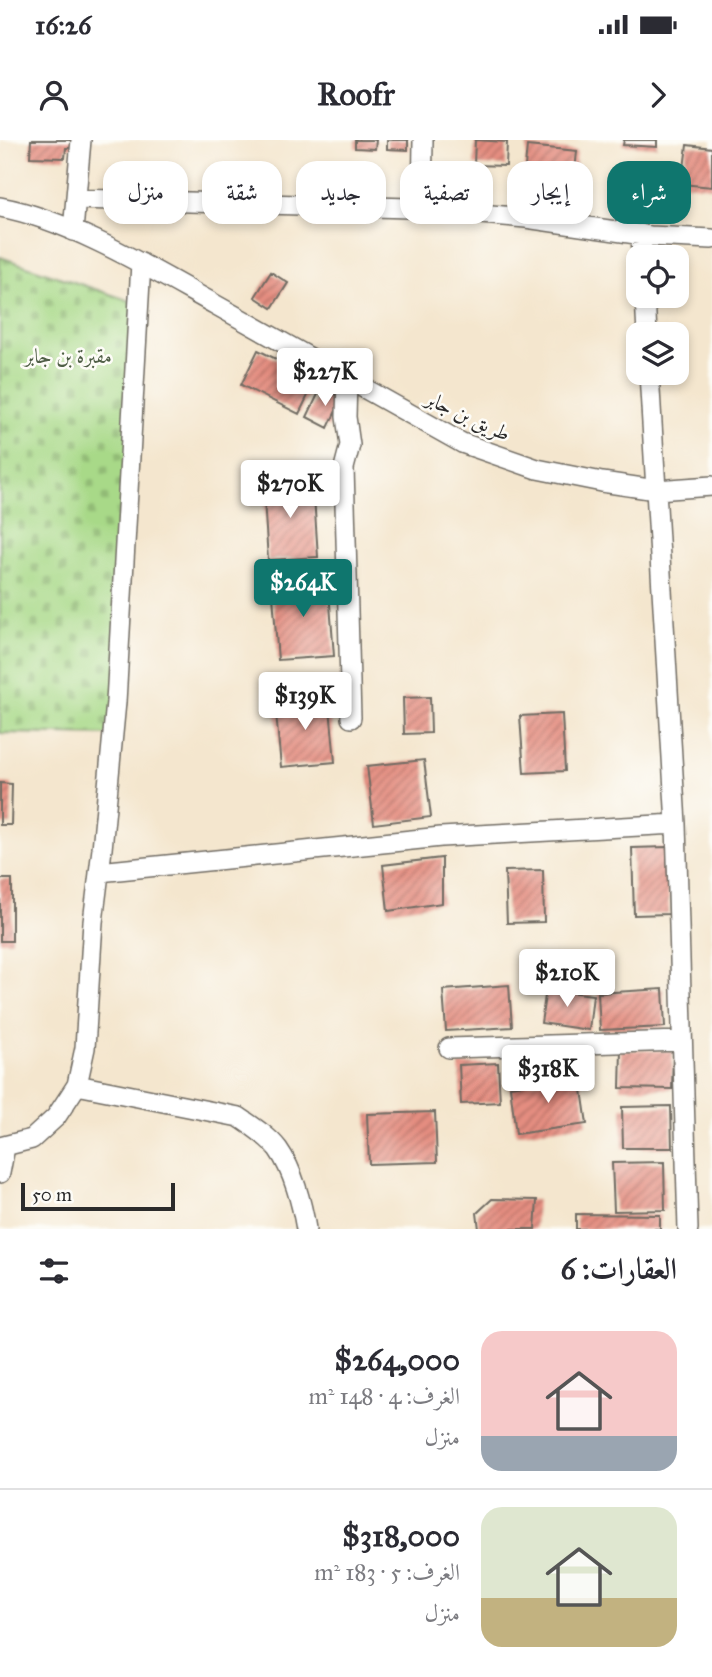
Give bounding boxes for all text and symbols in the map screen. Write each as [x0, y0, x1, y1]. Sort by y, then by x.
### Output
text: 16:26 [35, 9, 91, 41]
text: Roofr [317, 75, 395, 114]
icon: person [35, 76, 73, 114]
icon: forward [639, 76, 677, 114]
chip: منزل [103, 161, 188, 224]
chip: شقة [202, 161, 282, 224]
chip: جديد [296, 161, 386, 224]
chip: تصفية [400, 161, 493, 224]
chip: إيجار [507, 161, 593, 224]
chip: شراء [607, 161, 691, 224]
map controls [626, 245, 689, 385]
button: locate [626, 245, 689, 308]
button: layers [626, 322, 689, 385]
park label: مقبرة بن جابر [22, 343, 112, 369]
pin: $227K [276, 348, 374, 408]
text: $227K [293, 357, 357, 385]
street label: طريق بن جابر [420, 384, 515, 447]
pin: $270K [241, 460, 339, 520]
text: $270K [257, 469, 323, 497]
pin: $264K [254, 560, 352, 619]
text: $264K [270, 568, 336, 596]
pin: $139K [256, 672, 354, 732]
text: $139K [275, 681, 335, 709]
pin: $210K [518, 950, 616, 1009]
text: $210K [535, 958, 599, 986]
pin: $318K [499, 1046, 597, 1105]
text: $318K [518, 1054, 578, 1082]
scale bar [21, 1180, 175, 1212]
text: 50 m [32, 1183, 72, 1206]
text: العقارات: 6 [560, 1251, 677, 1287]
icon: filters [35, 1252, 73, 1290]
text: $264,000 [334, 1342, 460, 1378]
icon: home [537, 1359, 621, 1443]
text: الغرف: 4 · 148 m² [308, 1382, 460, 1410]
text: منزل [425, 1423, 460, 1451]
text: $318,000 [342, 1518, 460, 1554]
icon: home [537, 1535, 621, 1619]
text: الغرف: 5 · 183 m² [314, 1558, 460, 1586]
text: منزل [425, 1599, 460, 1627]

